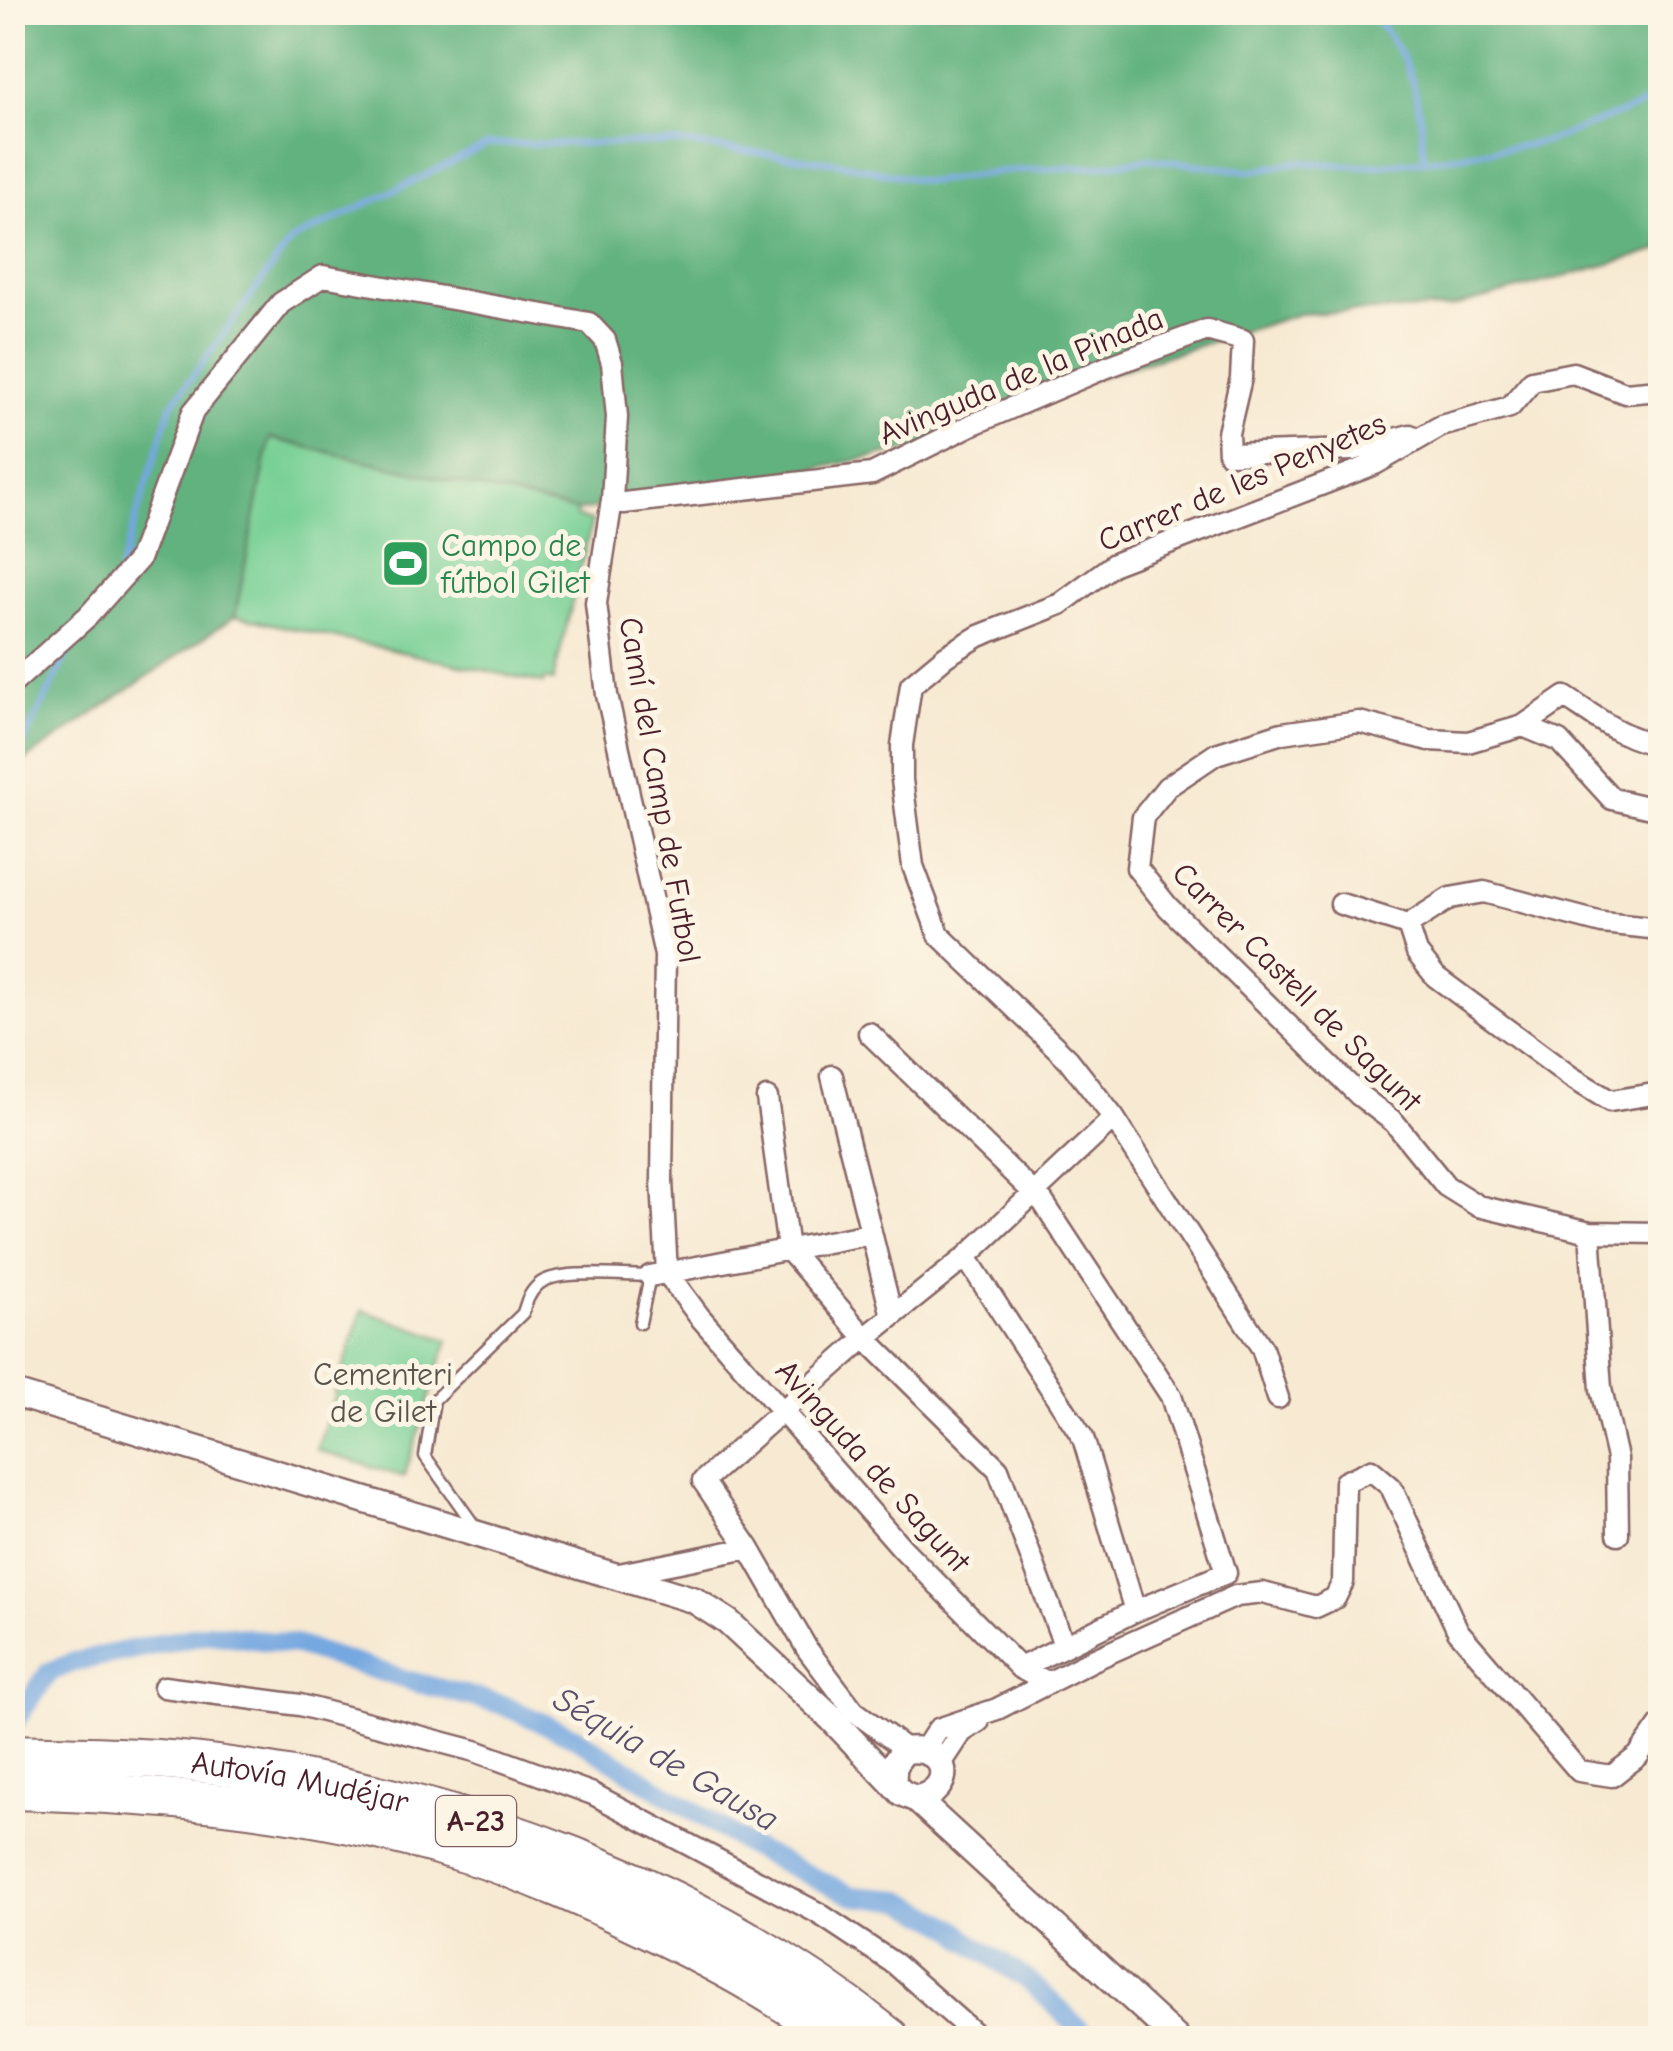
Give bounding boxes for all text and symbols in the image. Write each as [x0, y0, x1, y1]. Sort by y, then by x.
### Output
street label: Avinguda de la Pinada [873, 299, 1169, 453]
street label: Carrer de les Penyetes [1093, 405, 1391, 559]
place label: Campo de fútbol Gilet [440, 527, 590, 601]
sports icon: Campo de fútbol Gilet [380, 537, 432, 589]
street label: Camí del Camp de Futbol [611, 614, 709, 966]
street label: Carrer Castell de Sagunt [1165, 855, 1430, 1120]
street label: Avinguda de Sagunt [768, 1352, 978, 1580]
park label: Cementeri de Gilet [313, 1356, 453, 1430]
water label: Séquia de Gausa [546, 1678, 786, 1840]
street label: Autovía Mudéjar [189, 1744, 413, 1821]
road number: A-23 [436, 1796, 516, 1846]

